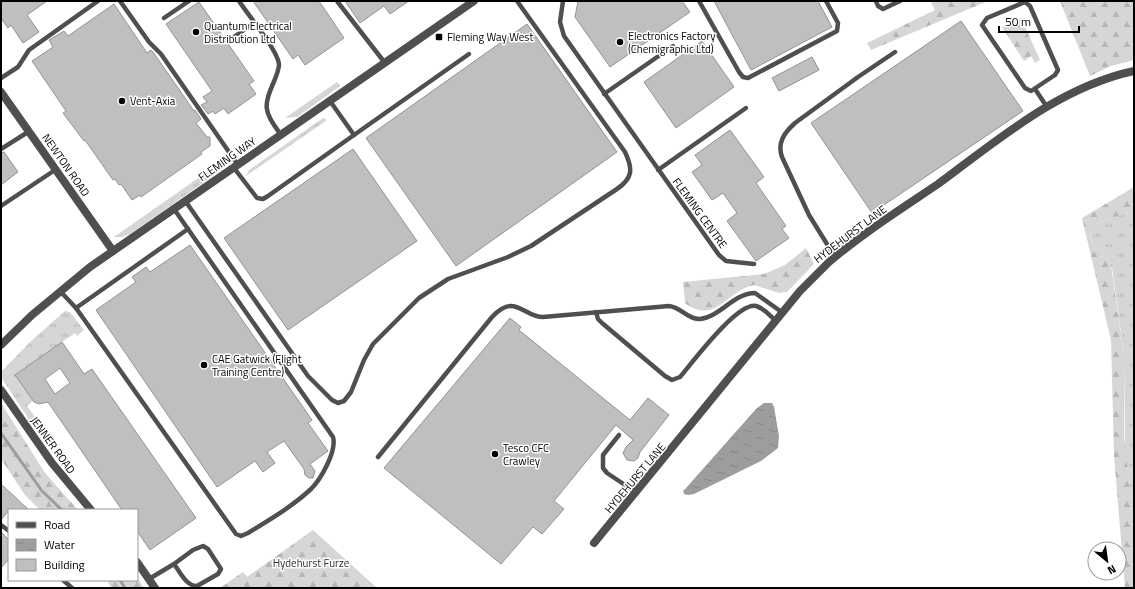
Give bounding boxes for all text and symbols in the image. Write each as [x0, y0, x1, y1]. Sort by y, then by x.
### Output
scale bar [999, 8, 1079, 34]
text: 50 m [1005, 12, 1031, 31]
place label: Quantum Electrical Distribution Ltd [204, 18, 292, 47]
marker: Quantum Electrical Distribution Ltd [191, 27, 201, 37]
place label: Electronics Factory (Chemigraphic Ltd) [628, 28, 716, 57]
place label: Fleming Way West [447, 29, 533, 45]
marker: Fleming Way West [434, 32, 444, 42]
marker: Electronics Factory (Chemigraphic Ltd) [615, 37, 625, 47]
place label: Vent-Axia [130, 93, 176, 109]
marker: Vent-Axia [117, 96, 127, 106]
street label: NEWTON ROAD [38, 130, 94, 200]
street label: FLEMING WAY [195, 133, 259, 185]
street label: FLEMING CENTRE [669, 174, 731, 252]
street label: HYDEHURST LANE [810, 201, 890, 267]
place label: CAE Gatwick (Flight Training Centre) [212, 351, 302, 380]
marker: CAE Gatwick (Flight Training Centre) [199, 360, 209, 370]
street label: JENNER ROAD [27, 413, 79, 477]
street label: HYDEHURST LANE [601, 439, 669, 517]
place label: Tesco CFC Crawley [503, 440, 549, 469]
marker: Tesco CFC Crawley [490, 449, 500, 459]
legend [8, 509, 138, 581]
text: Road [44, 515, 70, 534]
text: Water [44, 535, 75, 554]
north arrow [1087, 541, 1127, 581]
text: Building [44, 555, 85, 574]
park label: Hydehurst Furze [273, 555, 350, 571]
text: N [1105, 561, 1119, 579]

